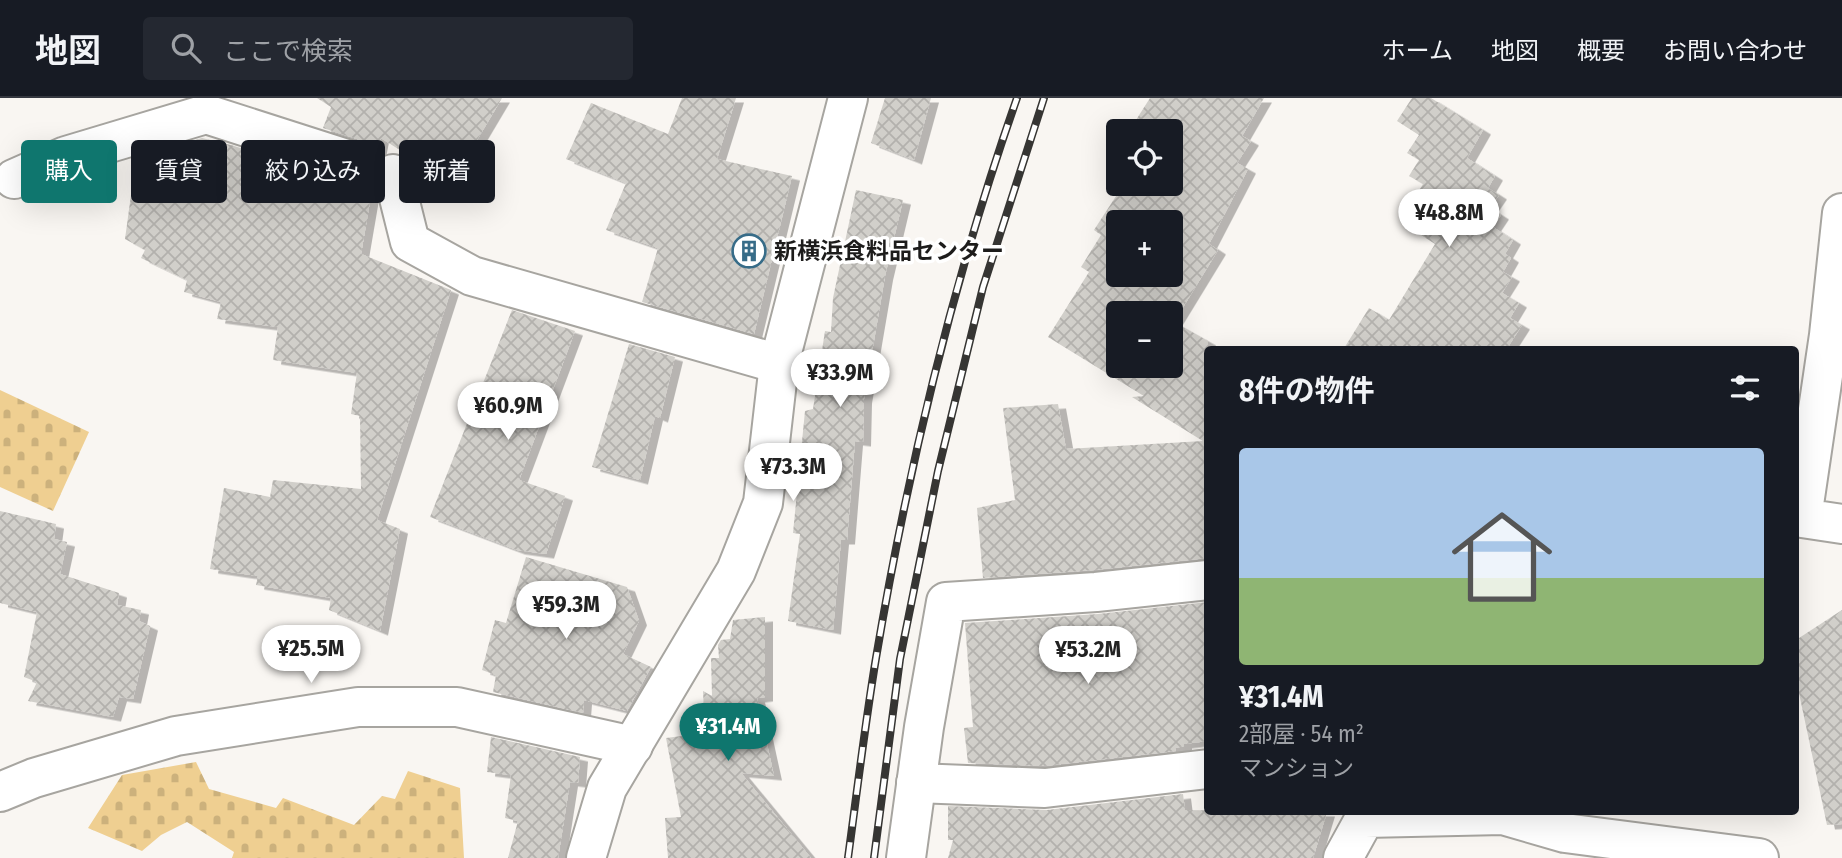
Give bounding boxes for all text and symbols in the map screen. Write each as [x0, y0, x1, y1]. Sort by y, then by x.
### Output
search box [143, 17, 633, 80]
icon: search [167, 29, 205, 67]
text: 地図 [35, 31, 101, 71]
text: ここで検索 [223, 36, 353, 67]
text: ホーム [1382, 37, 1453, 65]
text: 地図 [1491, 37, 1539, 65]
text: 概要 [1577, 37, 1625, 65]
text: お問い合わせ [1663, 37, 1807, 65]
map controls [1106, 119, 1183, 378]
button: locate [1106, 119, 1183, 196]
chip: 購入 [21, 140, 117, 203]
chip: 賃貸 [131, 140, 227, 203]
chip: 絞り込み [241, 140, 385, 203]
chip: 新着 [399, 140, 495, 203]
pin: ¥48.8M [1392, 190, 1506, 249]
text: ¥48.8M [1414, 198, 1484, 226]
button: + [1106, 210, 1183, 287]
building icon: 新横浜食料品センター [730, 232, 768, 270]
place label: 新横浜食料品センター [774, 237, 1004, 265]
button: − [1106, 301, 1183, 378]
pin: ¥33.9M [783, 350, 897, 409]
text: ¥33.9M [807, 358, 873, 386]
icon: filters [1726, 369, 1764, 407]
text: 8件の物件 [1239, 373, 1375, 409]
pin: ¥60.9M [451, 382, 565, 442]
text: ¥60.9M [473, 391, 543, 419]
pin: ¥73.3M [736, 444, 850, 503]
text: ¥73.3M [760, 452, 826, 480]
icon: home [1439, 494, 1565, 620]
pin: ¥59.3M [509, 582, 623, 641]
text: ¥59.3M [532, 590, 600, 618]
pin: ¥25.5M [254, 626, 368, 685]
pin: ¥53.2M [1031, 626, 1145, 686]
text: ¥25.5M [278, 634, 344, 662]
text: ¥53.2M [1055, 635, 1121, 663]
text: ¥31.4M [1239, 679, 1324, 715]
pin: ¥31.4M [671, 704, 785, 763]
text: ¥31.4M [696, 712, 760, 740]
text: 2部屋 · 54 m² [1239, 720, 1364, 748]
text: マンション [1239, 754, 1354, 782]

